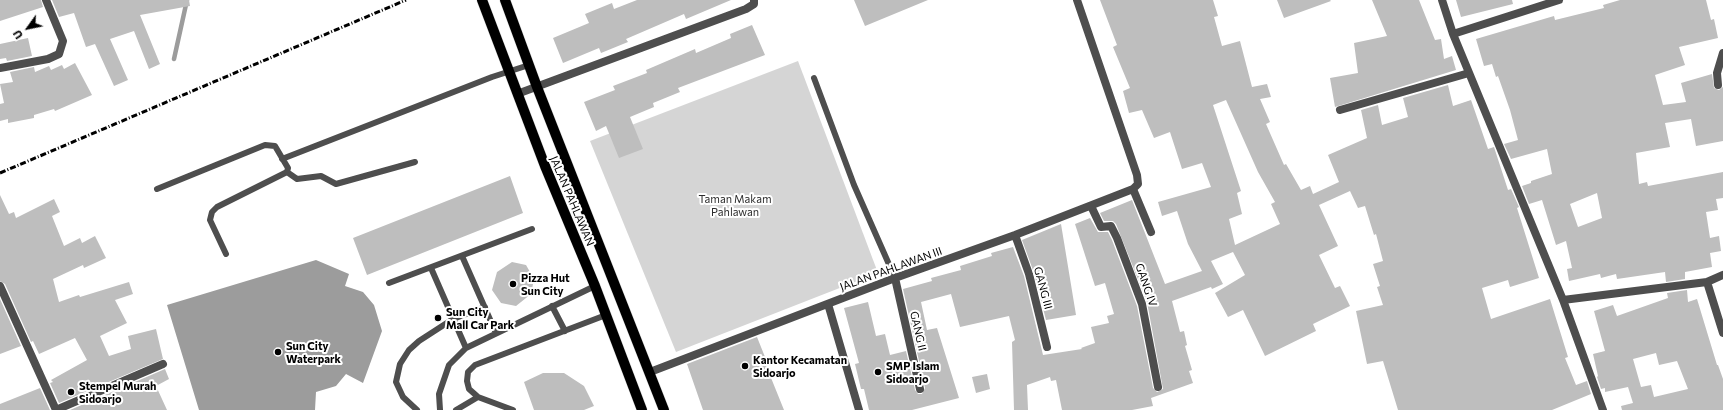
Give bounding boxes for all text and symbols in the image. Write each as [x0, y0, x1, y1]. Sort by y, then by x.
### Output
north arrow [8, 8, 48, 48]
text: U [10, 28, 25, 42]
street label: JALAN PAHLAWAN [547, 154, 597, 248]
park label: Taman Makam Pahlawan [698, 192, 772, 218]
street label: JALAN PAHLAWAN III [838, 244, 944, 294]
street label: GANG IV [1132, 262, 1160, 308]
street label: GANG III [1031, 265, 1055, 311]
place label: Pizza Hut Sun City [521, 271, 570, 297]
marker: Pizza Hut Sun City [508, 279, 518, 289]
place label: Sun City Mall Car Park [446, 305, 514, 331]
street label: GANG II [907, 310, 929, 352]
marker: Sun City Mall Car Park [433, 313, 443, 323]
place label: Sun City Waterpark [286, 339, 341, 365]
marker: Sun City Waterpark [273, 347, 283, 357]
place label: Kantor Kecamatan Sidoarjo [753, 353, 847, 379]
place label: SMP Islam Sidoarjo [886, 359, 939, 385]
marker: Kantor Kecamatan Sidoarjo [740, 361, 750, 371]
marker: SMP Islam Sidoarjo [873, 367, 883, 377]
place label: Stempel Murah Sidoarjo [79, 379, 156, 405]
marker: Stempel Murah Sidoarjo [66, 387, 76, 397]

